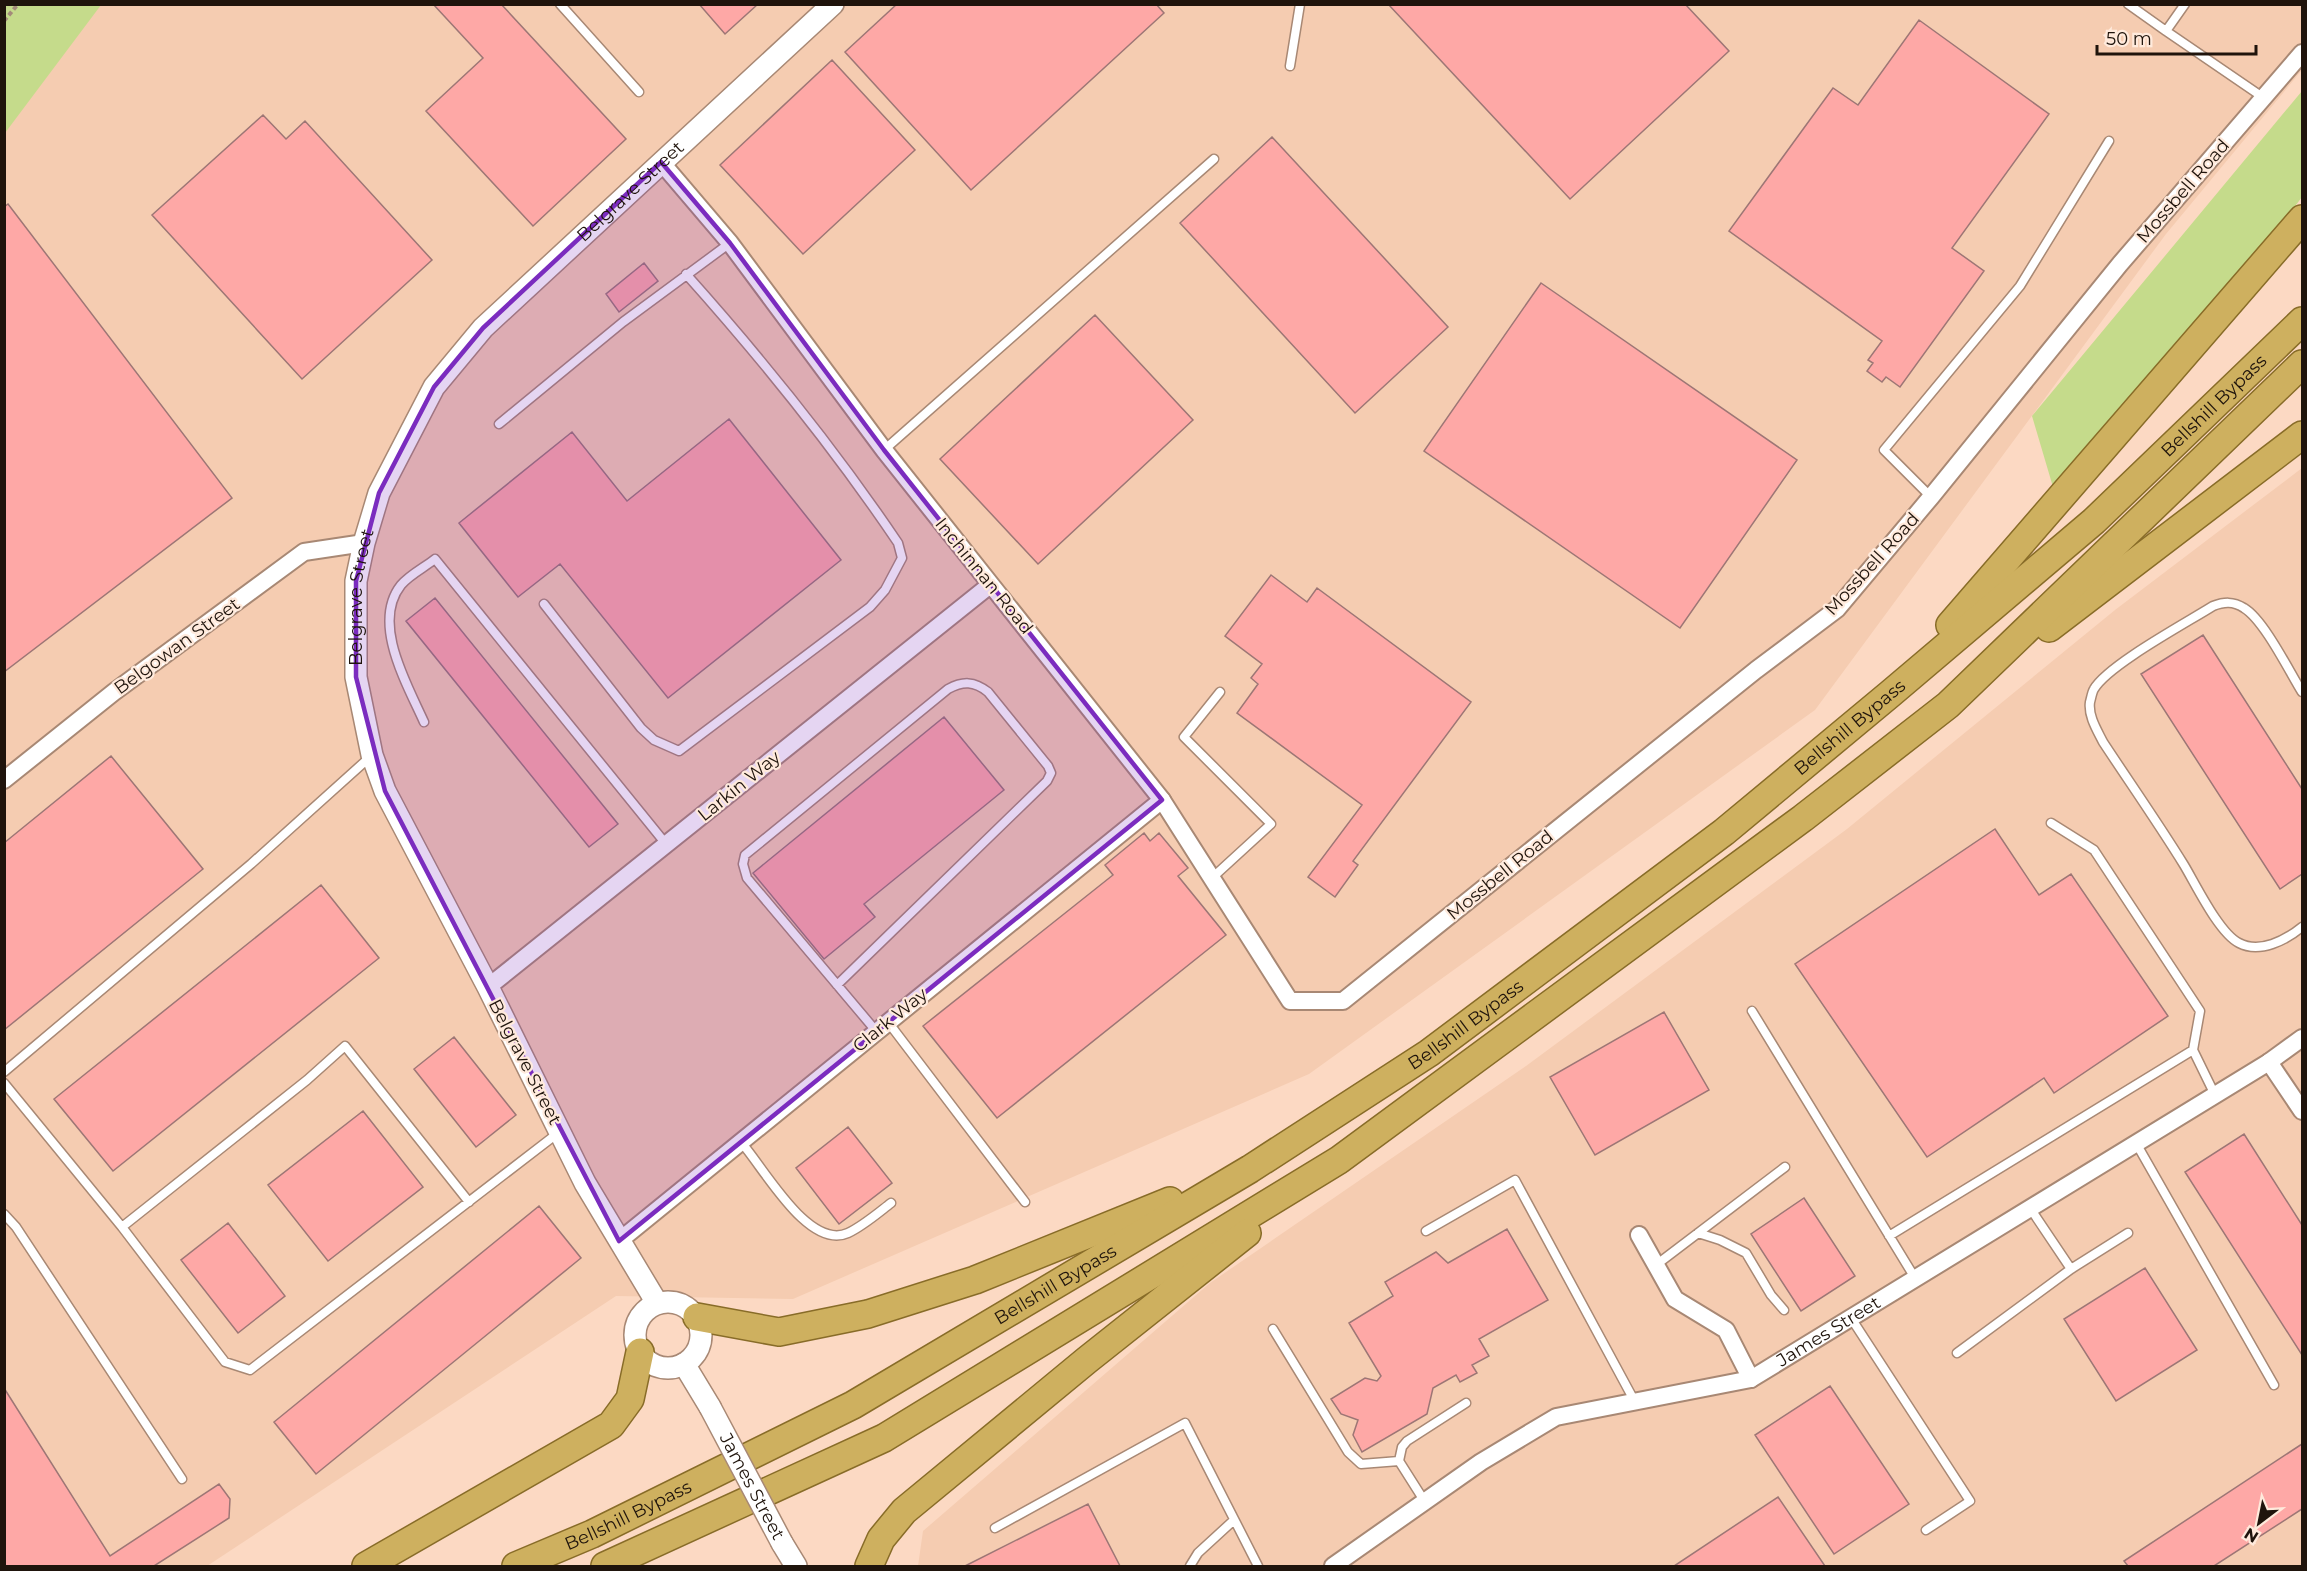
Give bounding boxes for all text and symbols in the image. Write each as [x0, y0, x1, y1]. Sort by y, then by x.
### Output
scale bar [2097, 18, 2256, 56]
text: 50 m [2106, 28, 2152, 50]
street label: Mossbell Road [2132, 135, 2234, 247]
street label: Belgrave Street [572, 137, 689, 247]
street label: Bellshill Bypass [2156, 350, 2271, 462]
street label: Mossbell Road [1820, 508, 1924, 620]
street label: Inchinnan Road [930, 513, 1038, 639]
street label: Belgrave Street [345, 526, 379, 666]
street label: Belgowan Street [110, 593, 244, 699]
street label: Bellshill Bypass [1790, 675, 1910, 780]
street label: Larkin Way [693, 746, 785, 826]
street label: Mossbell Road [1442, 825, 1558, 925]
street label: Bellshill Bypass [1404, 975, 1528, 1075]
street label: Clark Way [848, 983, 932, 1057]
street label: Belgrave Street [484, 996, 566, 1128]
street label: Bellshill Bypass [990, 1240, 1120, 1329]
street label: James Street [1772, 1291, 1885, 1372]
street label: James Street [714, 1429, 789, 1544]
street label: Bellshill Bypass [561, 1475, 695, 1555]
north arrow [2229, 1493, 2289, 1553]
text: N [2241, 1524, 2262, 1547]

